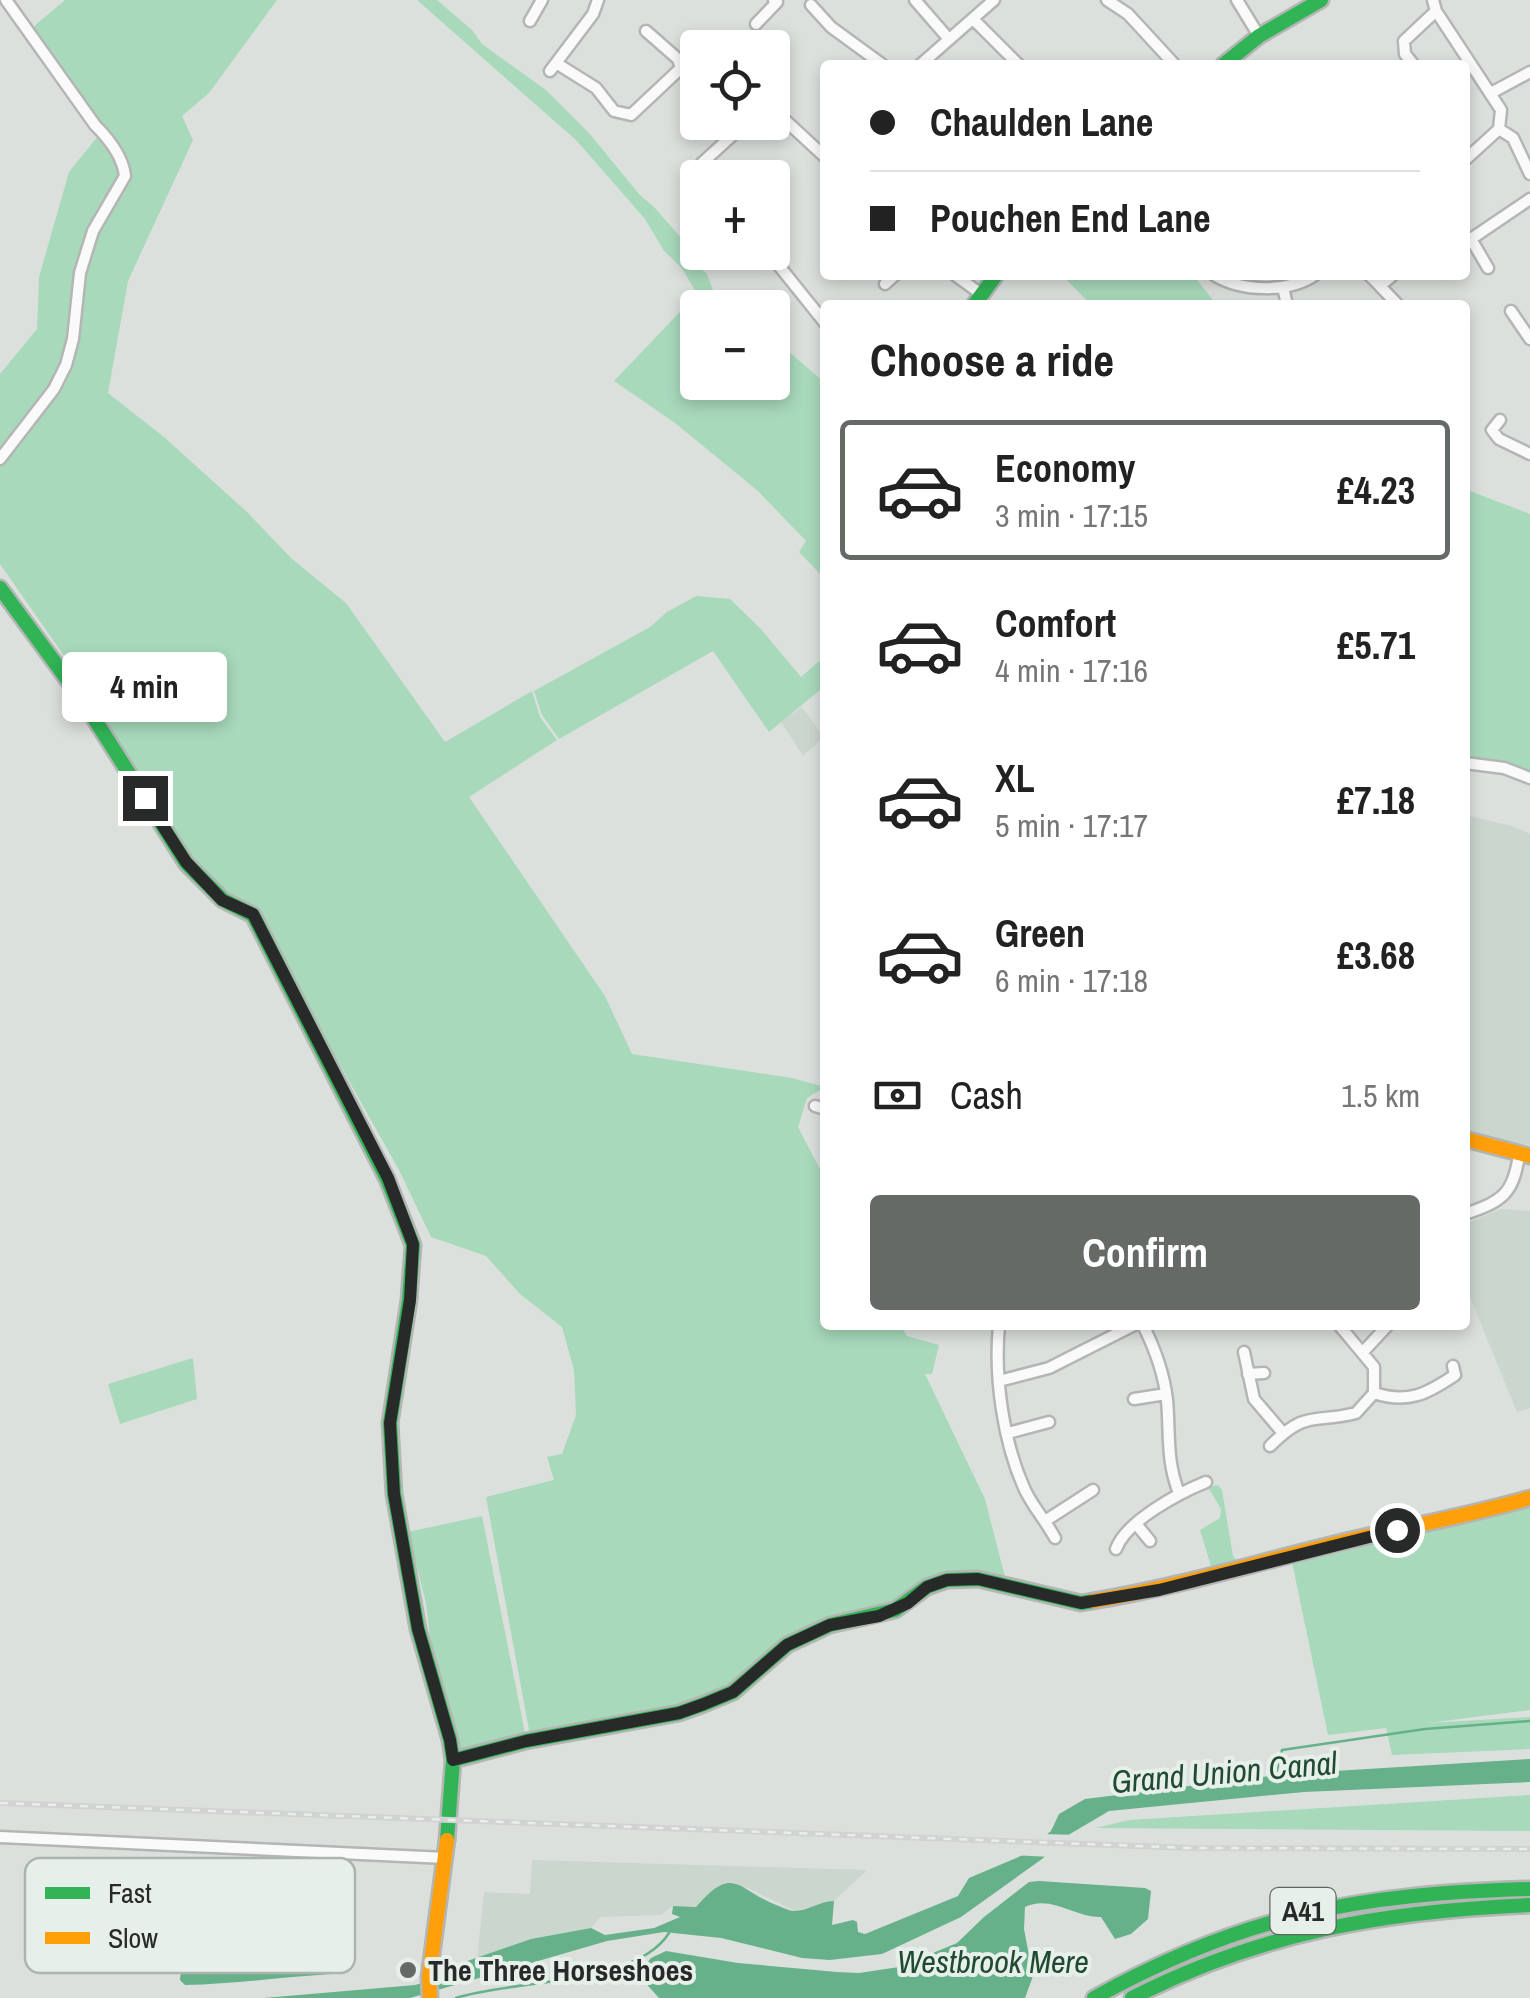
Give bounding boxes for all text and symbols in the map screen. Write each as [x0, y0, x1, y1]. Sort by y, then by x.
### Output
map controls [680, 30, 790, 400]
button: locate [680, 30, 790, 140]
text: Chaulden Lane [930, 97, 1153, 148]
button: + [680, 160, 790, 270]
text: Pouchen End Lane [930, 193, 1211, 244]
button: − [680, 290, 790, 400]
text: Choose a ride [870, 329, 1114, 390]
text: Economy [995, 443, 1135, 494]
icon: car [875, 445, 965, 535]
text: £4.23 [1337, 465, 1415, 516]
text: 3 min · 17:15 [995, 494, 1148, 537]
text: Comfort [995, 598, 1116, 649]
icon: car [875, 600, 965, 690]
text: £5.71 [1337, 620, 1415, 671]
text: 4 min · 17:16 [995, 649, 1148, 692]
callout: 4 min [62, 653, 228, 723]
text: 4 min [110, 665, 179, 708]
text: XL [995, 753, 1035, 804]
icon: car [875, 755, 965, 845]
text: £7.18 [1337, 775, 1415, 826]
route end [123, 776, 168, 821]
text: 5 min · 17:17 [995, 804, 1148, 847]
text: Green [995, 908, 1085, 959]
icon: car [875, 910, 965, 1000]
text: £3.68 [1337, 930, 1415, 981]
text: 6 min · 17:18 [995, 959, 1148, 1002]
icon: cash [870, 1068, 925, 1123]
text: Cash [950, 1070, 1023, 1121]
text: 1.5 km [1341, 1074, 1420, 1117]
button: Confirm [870, 1195, 1420, 1310]
route start [1375, 1508, 1420, 1553]
water label: Grand Union Canal [1110, 1741, 1340, 1803]
legend [25, 1858, 355, 1973]
text: Fast [108, 1874, 152, 1912]
road number: A41 [1270, 1888, 1336, 1934]
text: Slow [108, 1919, 158, 1957]
water label: Westbrook Mere [897, 1940, 1089, 1983]
place label: The Three Horseshoes [428, 1950, 693, 1990]
marker: The Three Horseshoes [397, 1959, 419, 1981]

